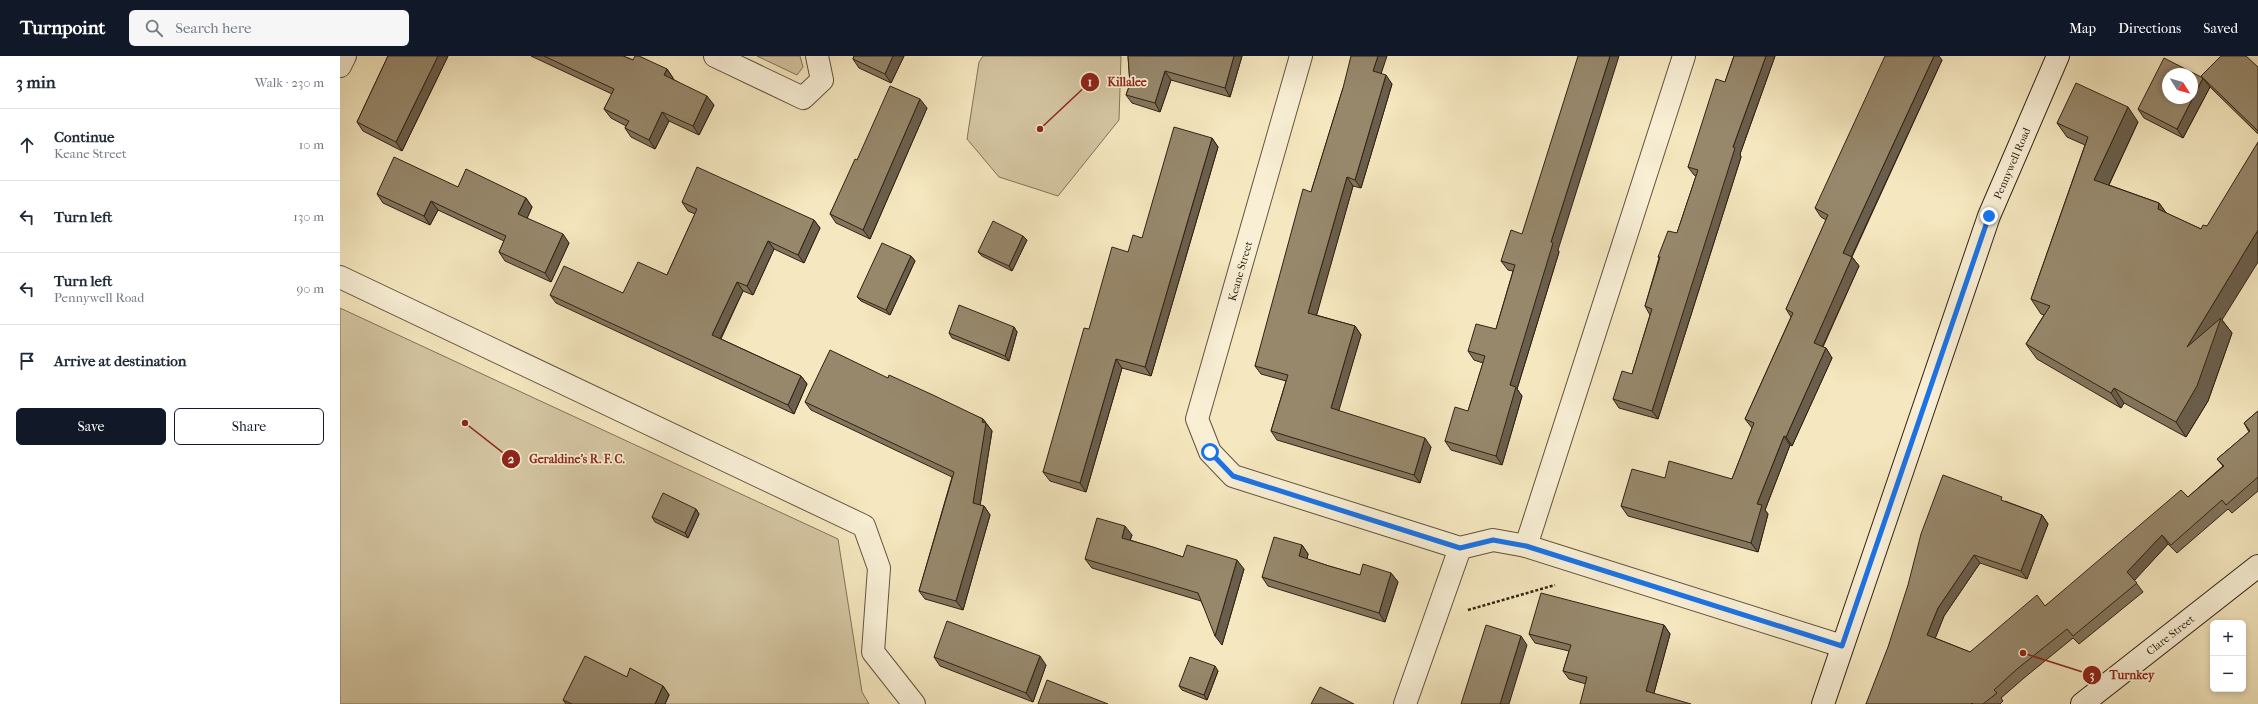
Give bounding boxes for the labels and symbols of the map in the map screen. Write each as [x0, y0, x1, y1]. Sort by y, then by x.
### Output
north arrow [2162, 68, 2198, 104]
callout: Killalee [1080, 70, 1155, 94]
text: 1 [1088, 75, 1092, 89]
text: Killalee [1107, 75, 1147, 89]
street label: Pennywell Road [1991, 125, 2034, 201]
route end [1980, 207, 1998, 225]
street label: Keane Street [1226, 240, 1255, 302]
route start [1201, 443, 1219, 461]
callout: Geraldine's R. F. C. [501, 447, 633, 471]
text: 2 [508, 452, 515, 466]
text: Geraldine's R. F. C. [529, 452, 626, 466]
street label: Clare Street [2144, 613, 2197, 658]
callout: Turnkey [2082, 663, 2163, 687]
text: 3 [2090, 668, 2095, 683]
text: Turnkey [2109, 668, 2155, 683]

